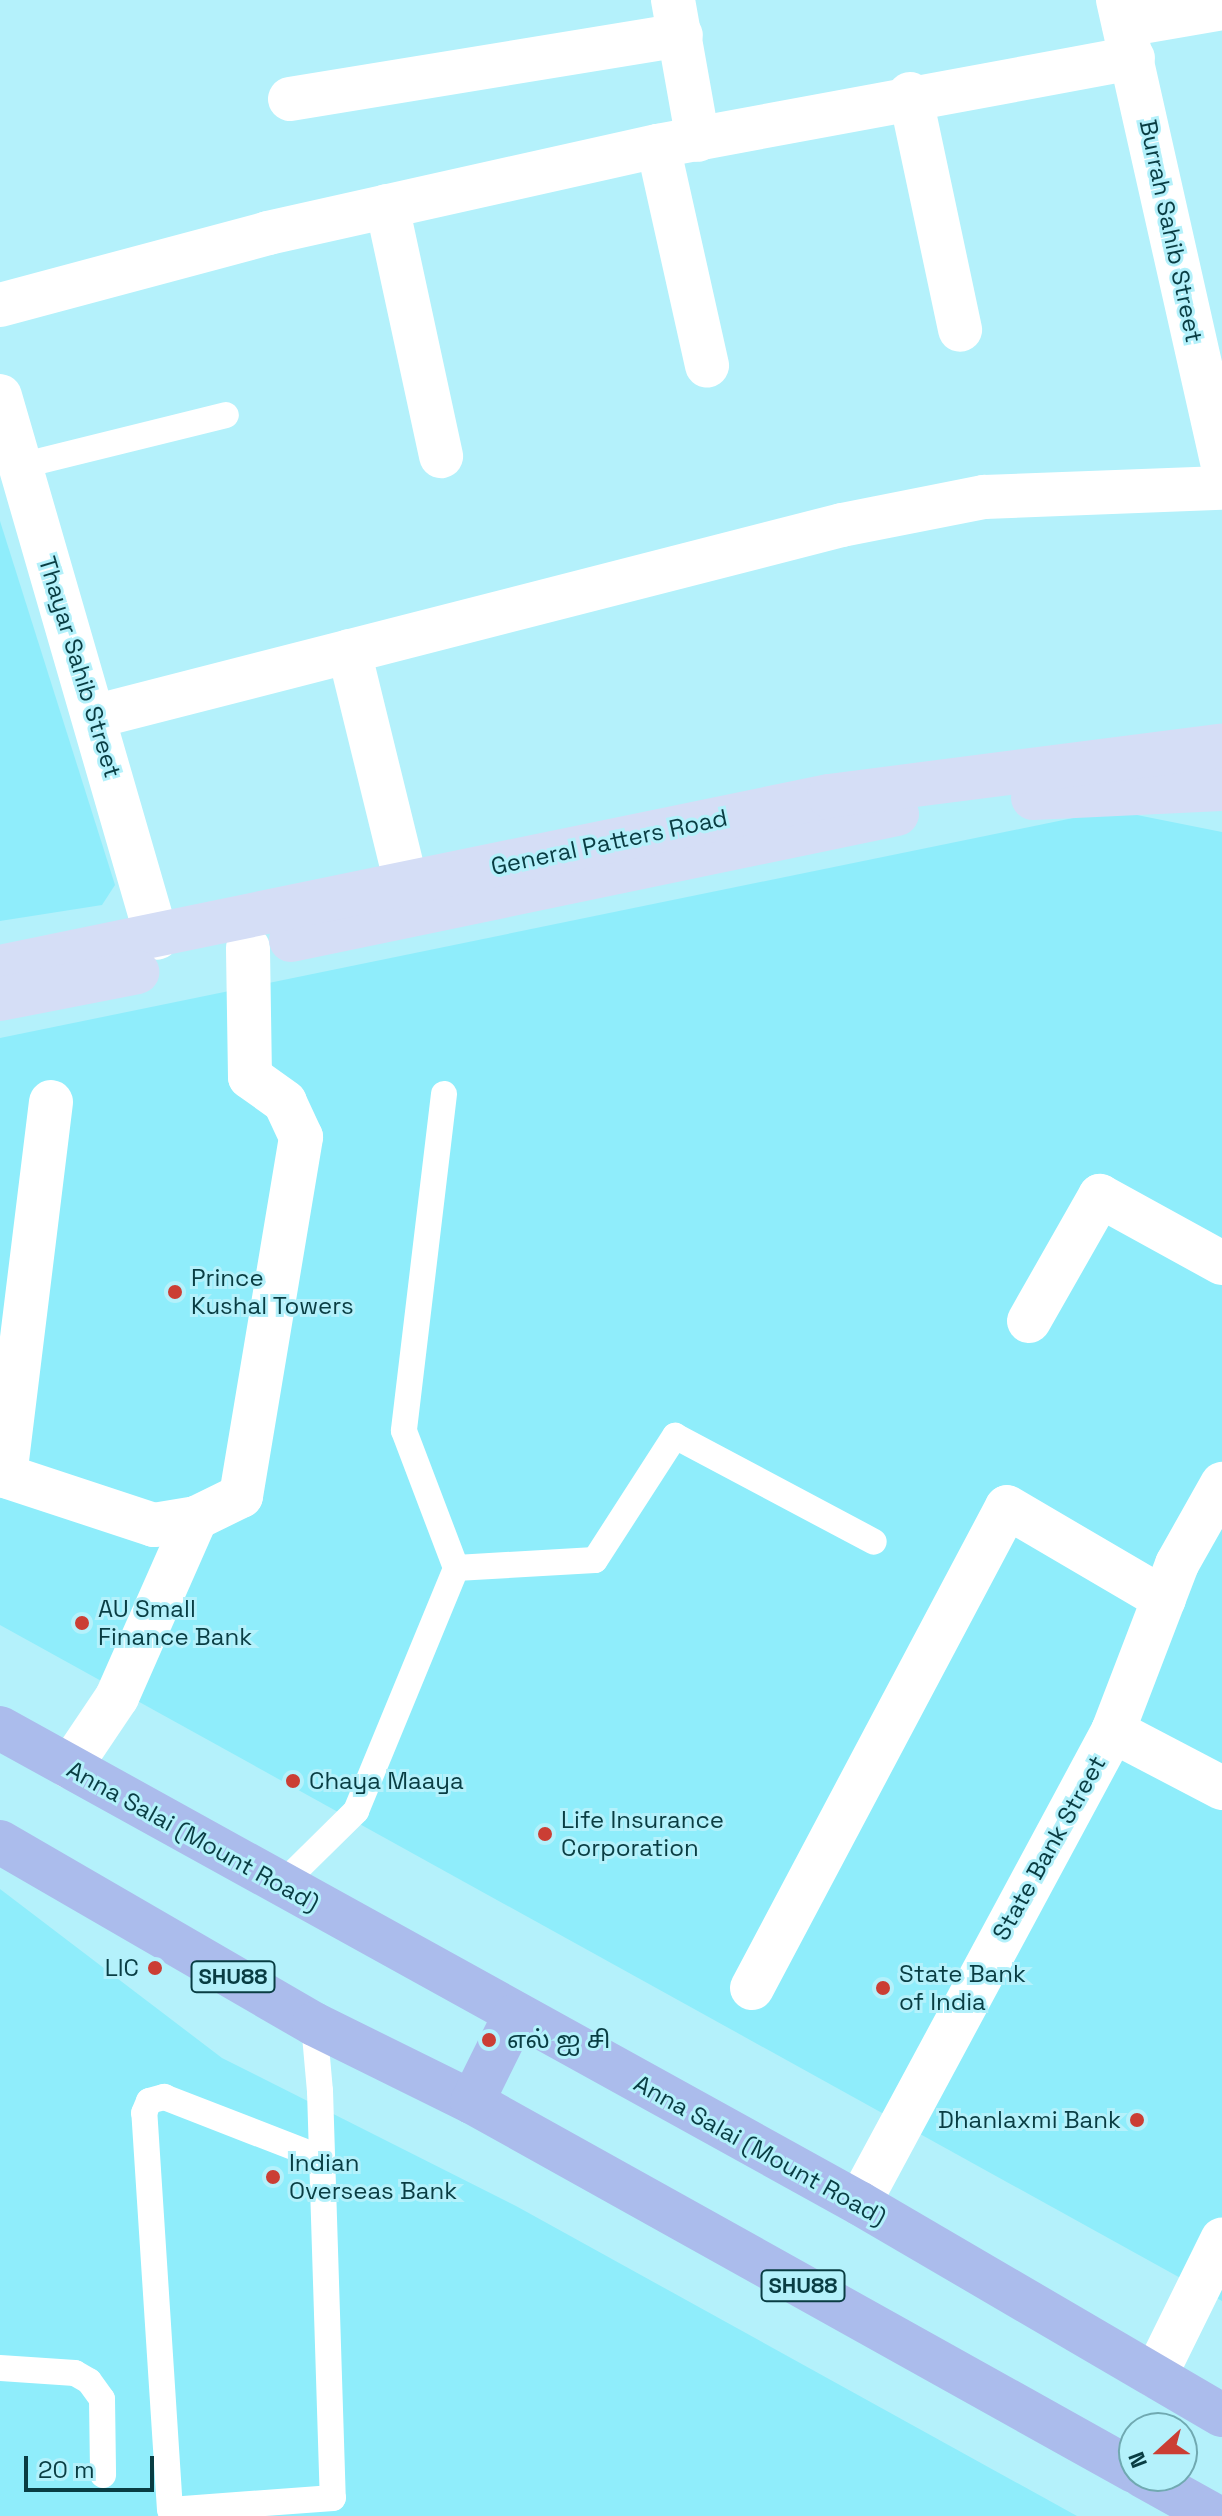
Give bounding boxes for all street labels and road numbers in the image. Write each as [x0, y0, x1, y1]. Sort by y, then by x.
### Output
street label: Burrah Sahib Street [1133, 117, 1209, 345]
street label: Thayar Sahib Street [33, 553, 127, 781]
street label: General Patters Road [488, 803, 730, 881]
street label: State Bank Street [986, 1751, 1112, 1945]
street label: Anna Salai (Mount Road) [62, 1755, 324, 1917]
road number: SHU88 [189, 1959, 277, 1995]
street label: Anna Salai (Mount Road) [629, 2069, 891, 2231]
road number: SHU88 [759, 2268, 847, 2304]

